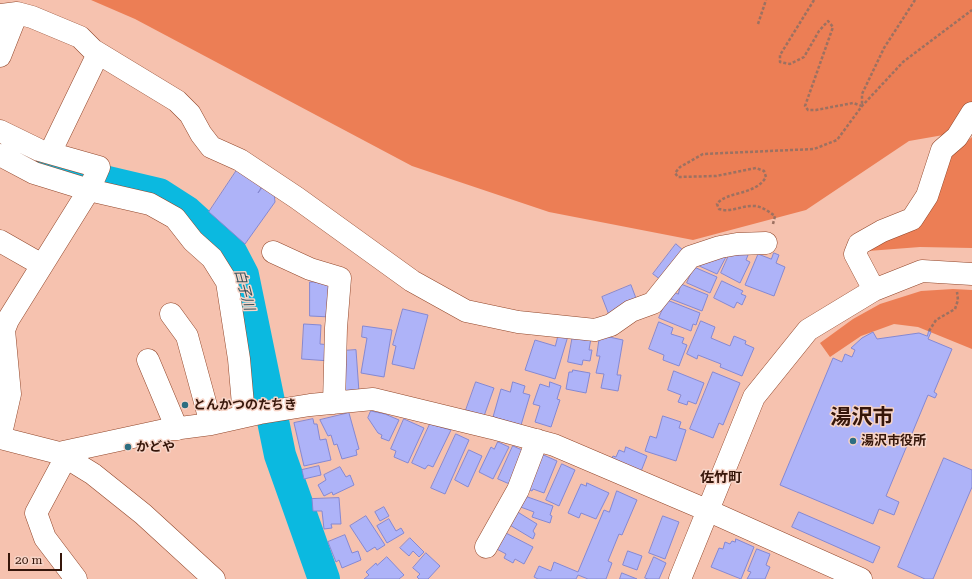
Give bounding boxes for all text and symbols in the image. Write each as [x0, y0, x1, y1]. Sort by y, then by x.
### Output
water label: 白子川 [230, 268, 258, 312]
place label: とんかつのたちき [193, 397, 297, 413]
marker: とんかつのたちき [180, 400, 190, 410]
district label: 湯沢市 [831, 405, 893, 431]
place label: 湯沢市役所 [861, 433, 926, 449]
marker: 湯沢市役所 [848, 436, 858, 446]
place label: かどや [136, 439, 175, 455]
marker: かどや [123, 442, 133, 452]
district label: 佐竹町 [700, 470, 742, 486]
scale bar [10, 545, 64, 571]
text: 20 m [15, 553, 42, 567]

